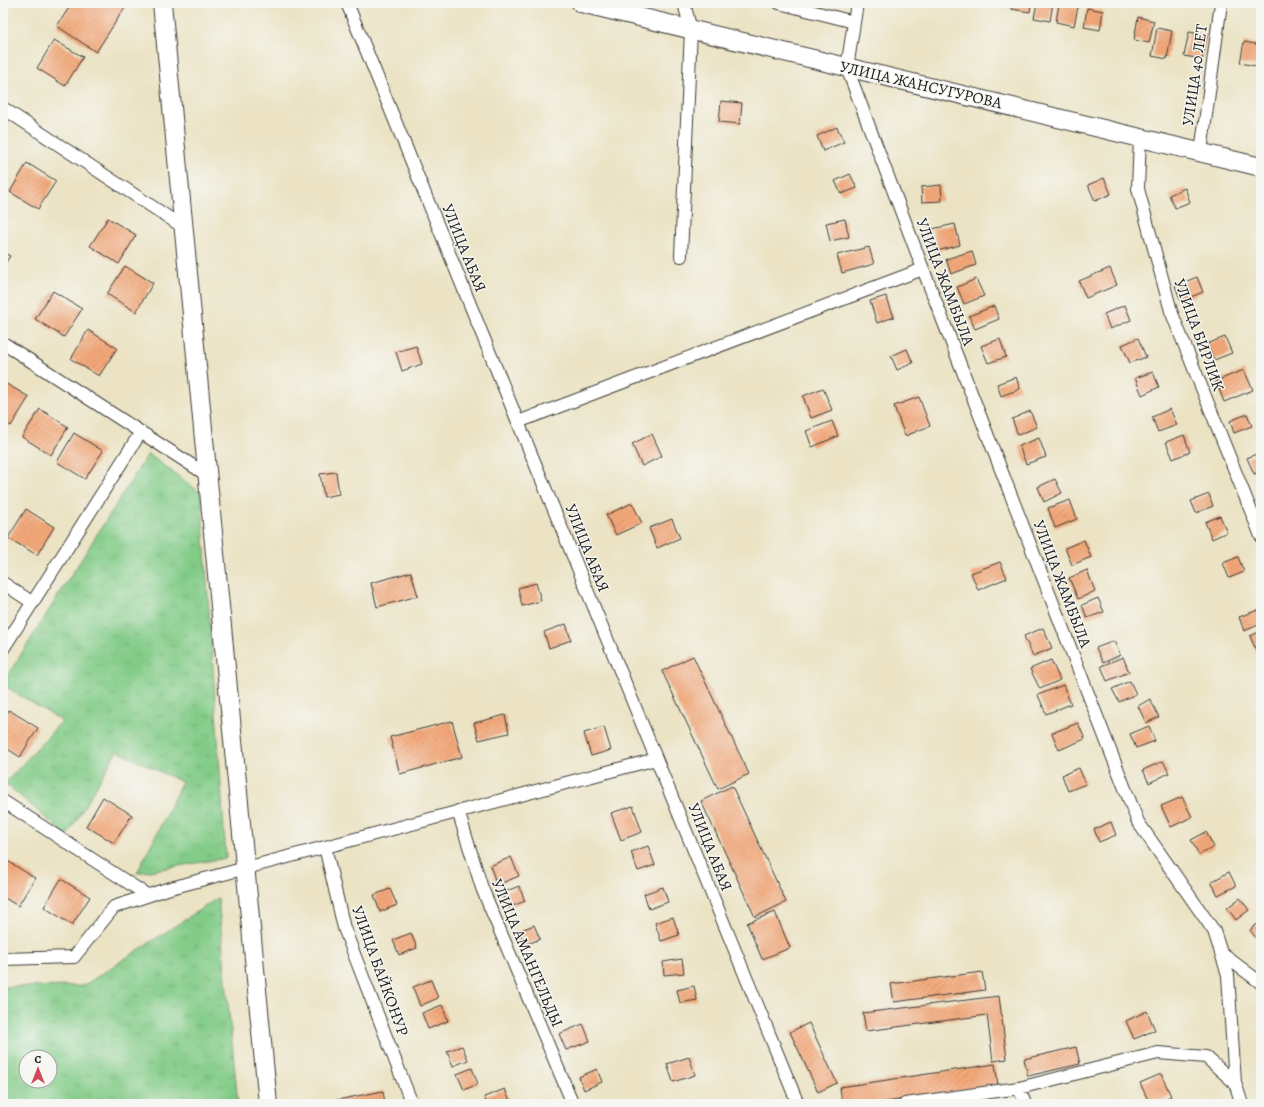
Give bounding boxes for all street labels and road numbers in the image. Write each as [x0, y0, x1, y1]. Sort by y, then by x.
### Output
street label: УЛИЦА 40 ЛЕТ [1177, 22, 1213, 127]
street label: УЛИЦА ЖАНСУГУРОВА [838, 56, 1005, 115]
street label: УЛИЦА АБАЯ [436, 201, 492, 295]
street label: УЛИЦА ЖАМБЫЛА [911, 215, 980, 349]
street label: УЛИЦА БИРЛИК [1168, 276, 1230, 395]
street label: УЛИЦА АБАЯ [559, 501, 615, 595]
street label: УЛИЦА ЖАМБЫЛА [1028, 517, 1097, 651]
street label: УЛИЦА АБАЯ [682, 800, 738, 894]
street label: УЛИЦА АМАНГЕЛЬДЫ [486, 875, 568, 1031]
street label: УЛИЦА БАЙКОНУР [346, 903, 414, 1039]

